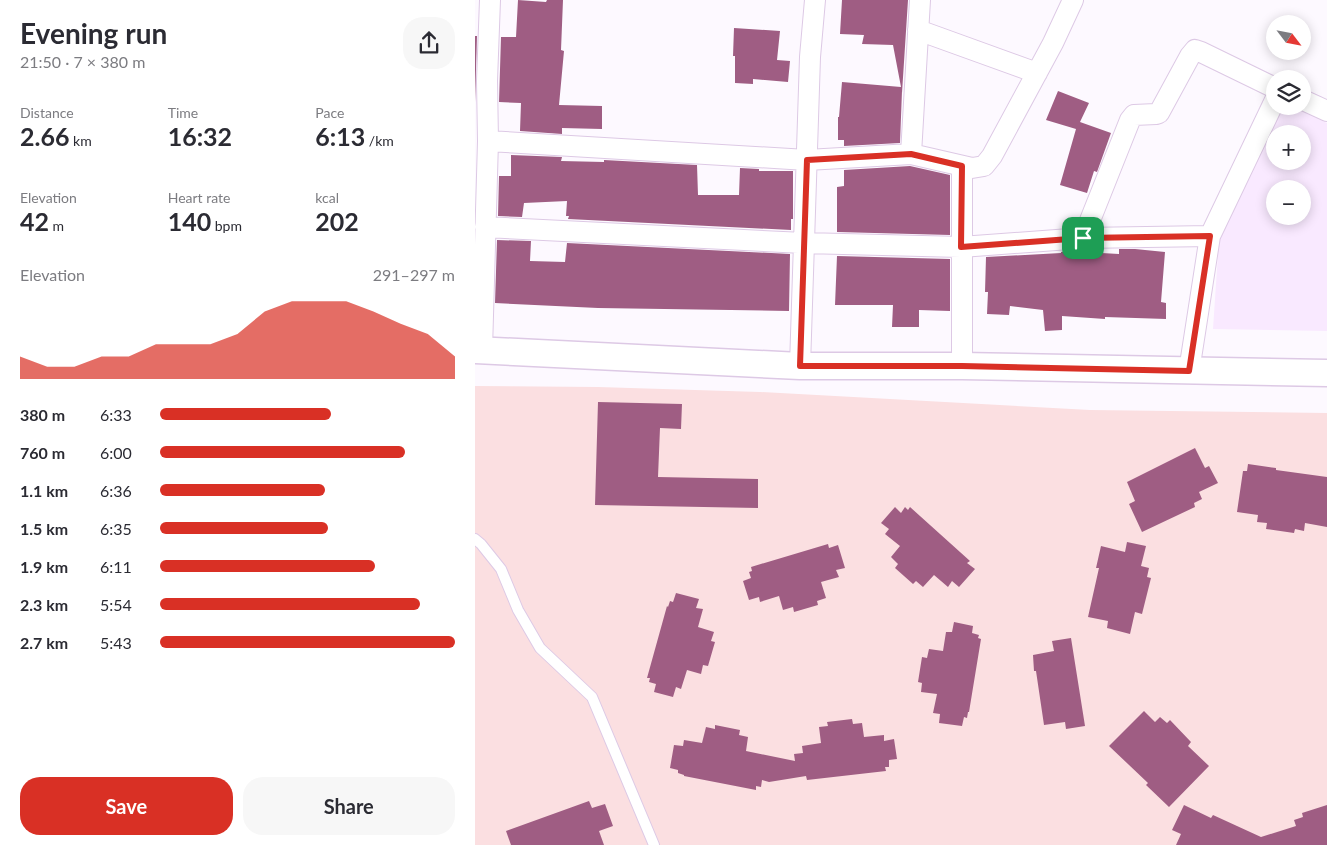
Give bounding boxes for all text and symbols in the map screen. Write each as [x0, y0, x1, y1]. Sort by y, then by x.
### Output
north arrow [1266, 15, 1311, 60]
map controls [1266, 15, 1311, 225]
text: Evening run [20, 16, 167, 50]
button: share [403, 17, 455, 69]
text: 21:50 · 7 × 380 m [20, 52, 145, 71]
button: layers [1266, 70, 1311, 115]
text: Distance [20, 104, 74, 121]
text: Time [168, 104, 198, 121]
text: Pace [315, 104, 344, 121]
text: 2.66 [20, 121, 69, 151]
text: 16:32 [168, 121, 232, 151]
text: 6:13 [315, 121, 365, 151]
button: + [1266, 125, 1311, 170]
text: km [69, 132, 92, 149]
text: /km [365, 132, 394, 149]
button: − [1266, 180, 1311, 225]
text: Elevation [20, 189, 77, 206]
text: Heart rate [168, 189, 230, 206]
text: kcal [315, 189, 339, 206]
text: 42 [20, 206, 49, 236]
text: 140 [168, 206, 211, 236]
text: 202 [315, 206, 359, 236]
text: m [49, 217, 64, 234]
text: bpm [211, 217, 242, 234]
pin [1062, 217, 1104, 259]
icon: arrive [1069, 224, 1097, 252]
text: Elevation [20, 265, 85, 284]
text: 291–297 m [373, 265, 455, 284]
text: 380 m [20, 405, 65, 424]
text: 6:33 [100, 405, 132, 424]
text: 760 m [20, 443, 65, 462]
text: 6:00 [100, 443, 132, 462]
text: 1.1 km [20, 481, 68, 500]
text: 6:36 [100, 481, 132, 500]
text: 1.5 km [20, 519, 68, 538]
text: 6:35 [100, 519, 132, 538]
text: 1.9 km [20, 557, 68, 576]
text: 6:11 [100, 557, 132, 576]
text: 2.3 km [20, 595, 68, 614]
text: 5:54 [100, 595, 132, 614]
text: 2.7 km [20, 633, 68, 652]
text: 5:43 [100, 633, 132, 652]
button: Save [20, 777, 233, 835]
button: Share [243, 777, 455, 835]

